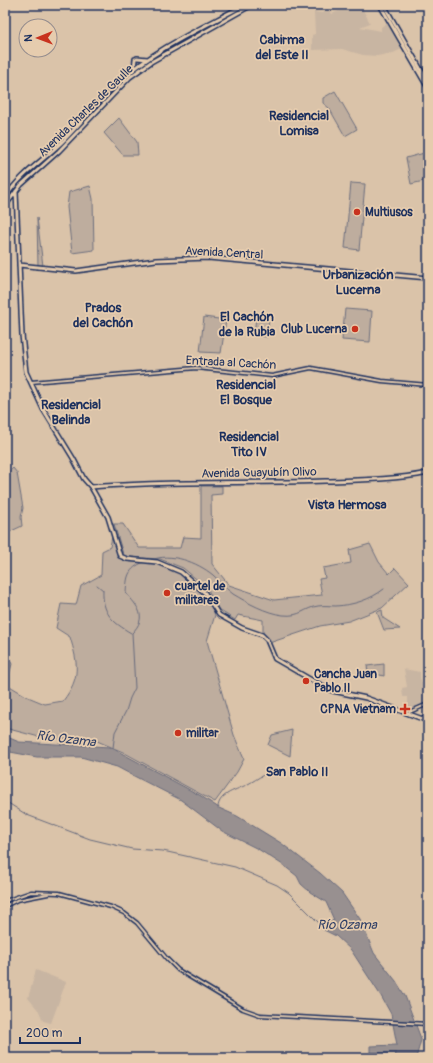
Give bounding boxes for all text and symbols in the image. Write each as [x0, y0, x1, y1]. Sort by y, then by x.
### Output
north arrow [18, 18, 58, 58]
district label: Cabirma del Este II [255, 32, 309, 63]
text: N [22, 34, 35, 42]
street label: Avenida Charles de Gaulle [35, 62, 137, 160]
district label: Residencial Lomisa [269, 108, 329, 139]
place label: Multiusos [365, 205, 413, 220]
marker: Multiusos [352, 207, 362, 217]
street label: Avenida Central [184, 243, 264, 263]
district label: Urbanización Lucerna [322, 267, 394, 298]
district label: Prados del Cachón [73, 300, 134, 331]
district label: El Cachón de la Rubia [219, 309, 275, 340]
place label: Club Lucerna [281, 322, 347, 337]
marker: Club Lucerna [350, 324, 360, 334]
street label: Entrada al Cachón [185, 353, 277, 373]
district label: Residencial El Bosque [216, 377, 276, 408]
district label: Residencial Belinda [41, 397, 101, 428]
district label: Residencial Tito IV [219, 429, 279, 460]
street label: Avenida Guayubín Olivo [201, 464, 317, 482]
district label: Vista Hermosa [307, 497, 387, 513]
place label: cuartel de militares [174, 579, 226, 608]
marker: cuartel de militares [162, 588, 172, 598]
place label: Cancha Juan Pablo II [314, 667, 377, 696]
marker: Cancha Juan Pablo II [301, 676, 311, 686]
place label: CPNA Vietnam [320, 702, 396, 717]
marker: CPNA Vietnam [399, 703, 411, 715]
place label: militar [186, 726, 219, 741]
water label: Río Ozama [35, 727, 98, 751]
marker: militar [173, 728, 183, 738]
district label: San Pablo II [266, 764, 328, 780]
water label: Río Ozama [317, 917, 378, 933]
scale bar [20, 1019, 80, 1045]
text: 200 m [26, 1026, 63, 1041]

